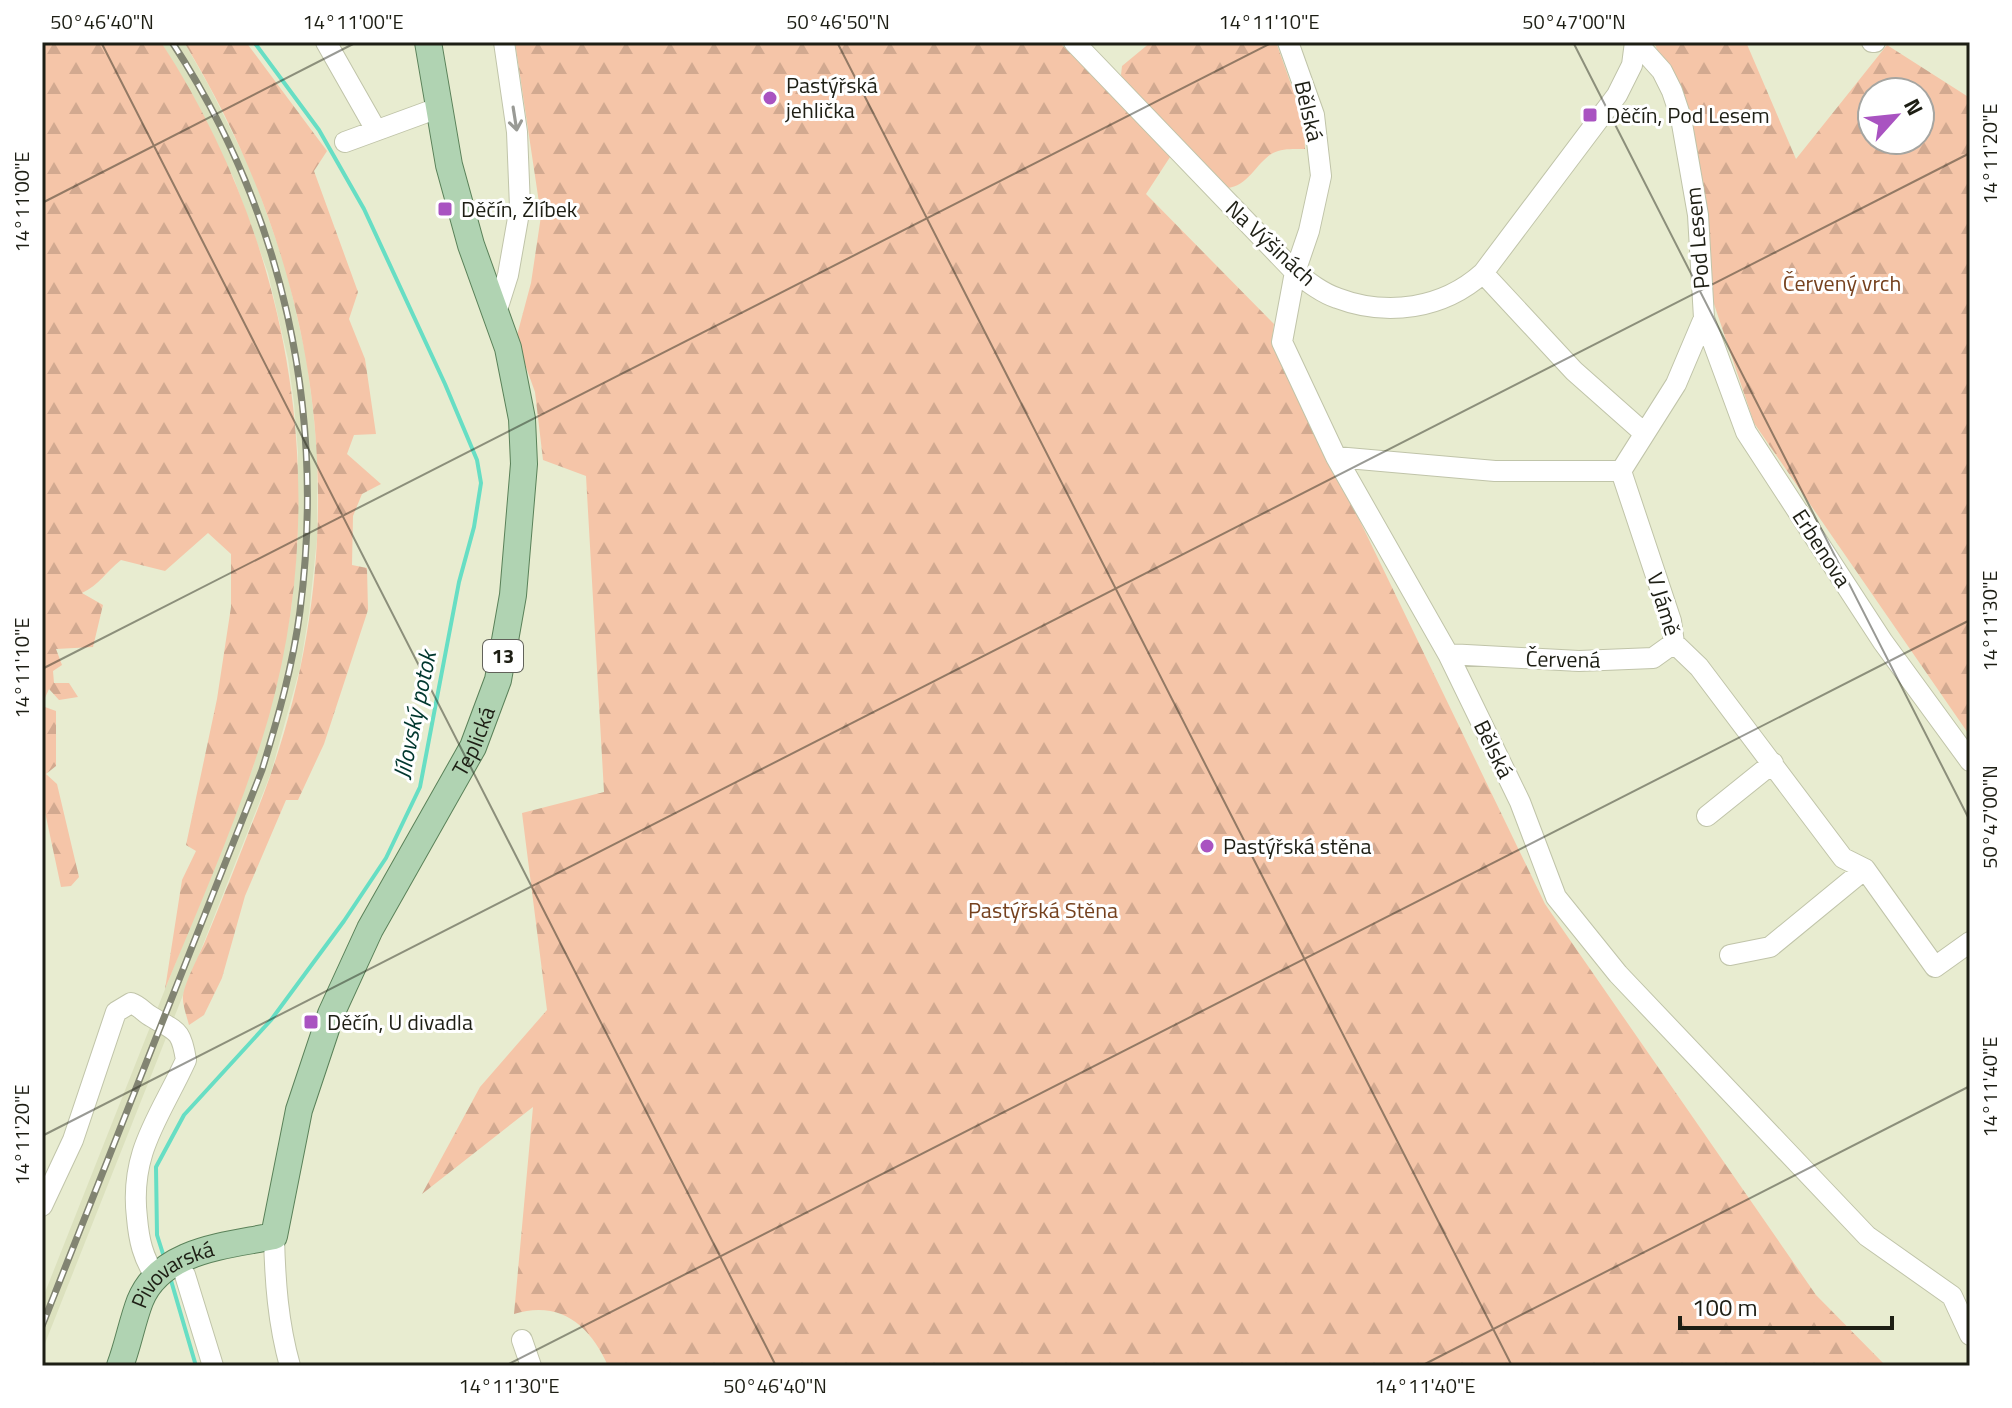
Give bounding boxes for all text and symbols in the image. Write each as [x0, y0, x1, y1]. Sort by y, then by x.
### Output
text: 50°46'40"N [50, 6, 154, 37]
text: 14°11'00"E [302, 6, 404, 37]
text: 50°46'50"N [786, 6, 890, 37]
text: 14°11'10"E [1218, 6, 1320, 37]
text: 50°47'00"N [1522, 6, 1626, 37]
place label: Pastýřská jehlička [784, 68, 878, 127]
north arrow [1856, 76, 1936, 156]
street label: Bělská [1286, 77, 1332, 145]
marker: Pastýřská jehlička [761, 89, 779, 107]
text: N [1895, 92, 1932, 121]
place label: Děčín, Pod Lesem [1606, 98, 1770, 132]
text: 14°11'20"E [1974, 103, 2005, 205]
one-way arrow [508, 106, 523, 131]
marker: Děčín, Pod Lesem [1581, 106, 1599, 124]
text: 14°11'00"E [6, 151, 37, 253]
street label: Pod Lesem [1676, 186, 1718, 290]
place label: Děčín, Žlíbek [461, 192, 578, 226]
street label: Na Výšinách [1218, 192, 1324, 294]
marker: Děčín, Žlíbek [436, 200, 454, 218]
park label: Červený vrch [1783, 266, 1901, 300]
street label: Erbenova [1784, 502, 1860, 594]
street label: V Jámě [1638, 568, 1690, 640]
text: 14°11'30"E [1974, 570, 2005, 672]
text: 14°11'10"E [6, 617, 37, 719]
road number: 13 [483, 640, 523, 672]
street label: Červená [1525, 641, 1601, 677]
water label: Jílovský potok [383, 644, 446, 782]
street label: Teplická [443, 701, 504, 782]
street label: Bělská [1465, 714, 1523, 784]
text: 50°47'00"N [1974, 765, 2005, 869]
place label: Pastýřská stěna [1223, 829, 1372, 863]
marker: Pastýřská stěna [1198, 837, 1216, 855]
park label: Pastýřská Stěna [968, 893, 1118, 927]
place label: Děčín, U divadla [327, 1005, 473, 1039]
marker: Děčín, U divadla [302, 1013, 320, 1031]
text: 14°11'40"E [1974, 1036, 2005, 1138]
text: 14°11'20"E [6, 1084, 37, 1186]
street label: Pivovarská [122, 1232, 218, 1313]
scale bar [1680, 1280, 1892, 1330]
text: 100 m [1692, 1289, 1758, 1325]
text: 14°11'30"E [458, 1370, 560, 1401]
text: 50°46'40"N [723, 1370, 827, 1401]
text: 14°11'40"E [1374, 1370, 1476, 1401]

